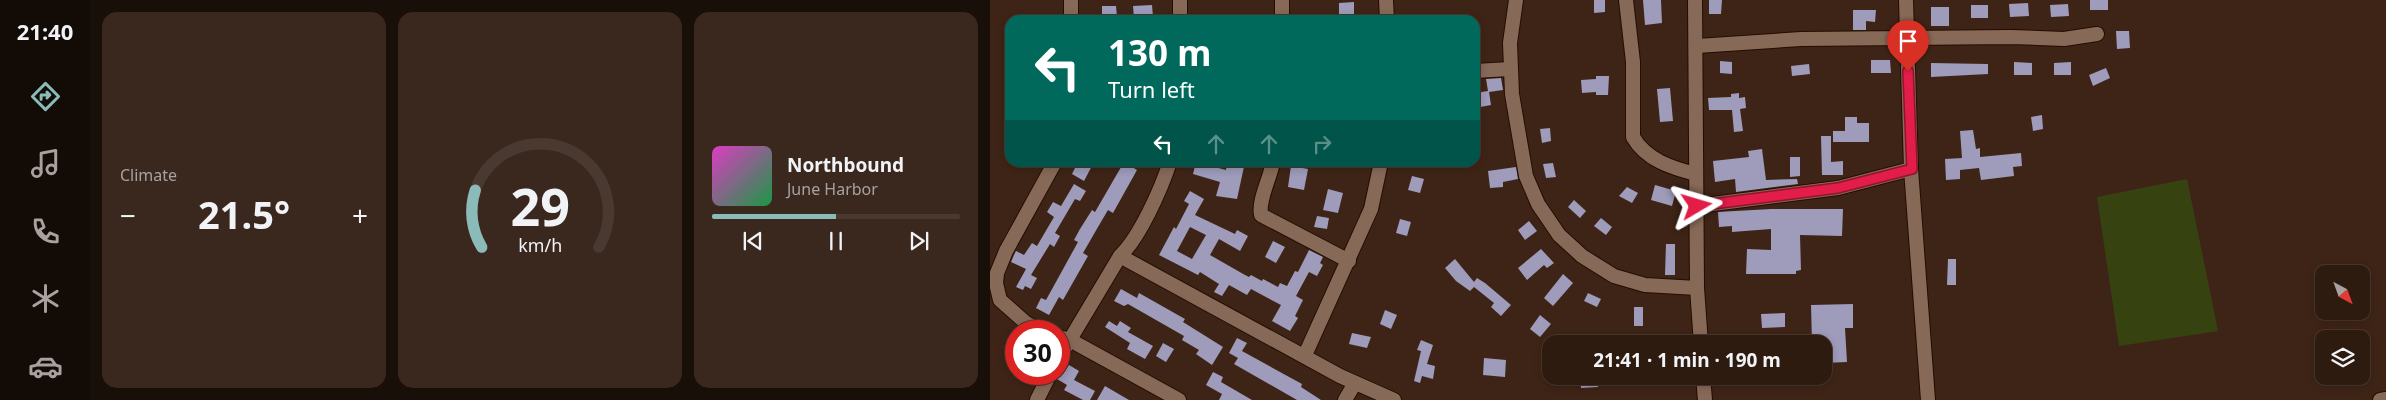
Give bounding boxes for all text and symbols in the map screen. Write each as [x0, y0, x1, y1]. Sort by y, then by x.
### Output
text: 21:40 [17, 16, 73, 46]
pin [1887, 20, 1929, 71]
icon: arrive [1894, 27, 1922, 55]
text: 130 m [1108, 29, 1211, 76]
icon: left [1025, 35, 1090, 100]
text: Turn left [1108, 74, 1195, 104]
icon: directions [28, 79, 63, 114]
icon: left [1149, 130, 1177, 158]
icon: ahead [1202, 130, 1230, 158]
icon: ahead [1255, 130, 1283, 158]
icon: right [1308, 130, 1336, 158]
icon: music [28, 146, 63, 181]
text: Northbound [787, 152, 904, 178]
text: Climate [120, 164, 177, 186]
text: 29 [510, 170, 570, 241]
text: June Harbor [787, 178, 878, 200]
position arrow [1670, 179, 1722, 231]
text: 21.5° [198, 188, 290, 240]
text: − [120, 196, 136, 234]
text: + [352, 196, 368, 234]
icon: phone [28, 214, 63, 249]
icon: previous [739, 227, 767, 255]
icon: pause [822, 227, 850, 255]
icon: next [905, 227, 933, 255]
text: km/h [518, 233, 562, 257]
north arrow [2315, 265, 2370, 320]
map controls [2315, 265, 2370, 385]
icon: climate [28, 281, 63, 316]
speed limit sign: 30 [1005, 320, 1070, 385]
button: layers [2315, 330, 2370, 385]
text: 21:41 · 1 min · 190 m [1593, 347, 1781, 373]
icon: car [28, 349, 63, 384]

